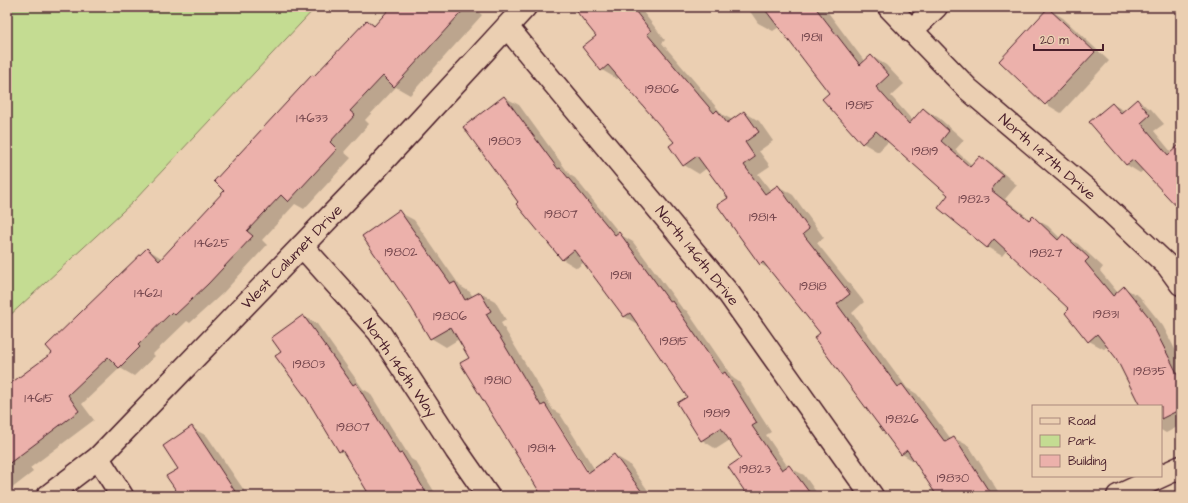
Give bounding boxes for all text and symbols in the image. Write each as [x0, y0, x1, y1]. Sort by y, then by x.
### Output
scale bar [1034, 26, 1103, 52]
house number: 19811 [802, 28, 823, 46]
text: 20 m [1040, 32, 1069, 49]
house number: 19806 [645, 80, 679, 98]
house number: 19815 [846, 96, 874, 114]
house number: 14633 [296, 109, 328, 127]
street label: North 147th Drive [994, 109, 1100, 205]
house number: 19803 [489, 132, 522, 150]
house number: 19819 [912, 142, 938, 160]
house number: 19823 [958, 190, 990, 208]
street label: West Calumet Drive [236, 200, 348, 314]
street label: North 146th Drive [650, 202, 744, 310]
house number: 19807 [544, 205, 578, 223]
house number: 19814 [749, 208, 777, 226]
house number: 14625 [194, 234, 230, 252]
house number: 19802 [384, 243, 418, 261]
house number: 19827 [1030, 244, 1062, 262]
house number: 19811 [611, 266, 632, 284]
house number: 19818 [799, 277, 827, 295]
house number: 14621 [134, 284, 162, 302]
house number: 19831 [1093, 305, 1119, 323]
house number: 19806 [433, 307, 467, 325]
street label: North 146th Way [357, 314, 442, 422]
house number: 19815 [660, 332, 688, 350]
house number: 19803 [293, 355, 326, 373]
house number: 19835 [1133, 362, 1167, 380]
house number: 19810 [484, 371, 512, 389]
house number: 14615 [24, 389, 54, 407]
house number: 19819 [704, 404, 730, 422]
legend [1032, 405, 1162, 477]
house number: 19826 [885, 410, 919, 428]
text: Road [1068, 413, 1096, 430]
house number: 19807 [336, 418, 370, 436]
text: Park [1068, 433, 1096, 450]
house number: 19814 [528, 439, 556, 457]
text: Building [1068, 453, 1106, 471]
house number: 19823 [739, 460, 771, 478]
house number: 19830 [937, 469, 969, 487]

